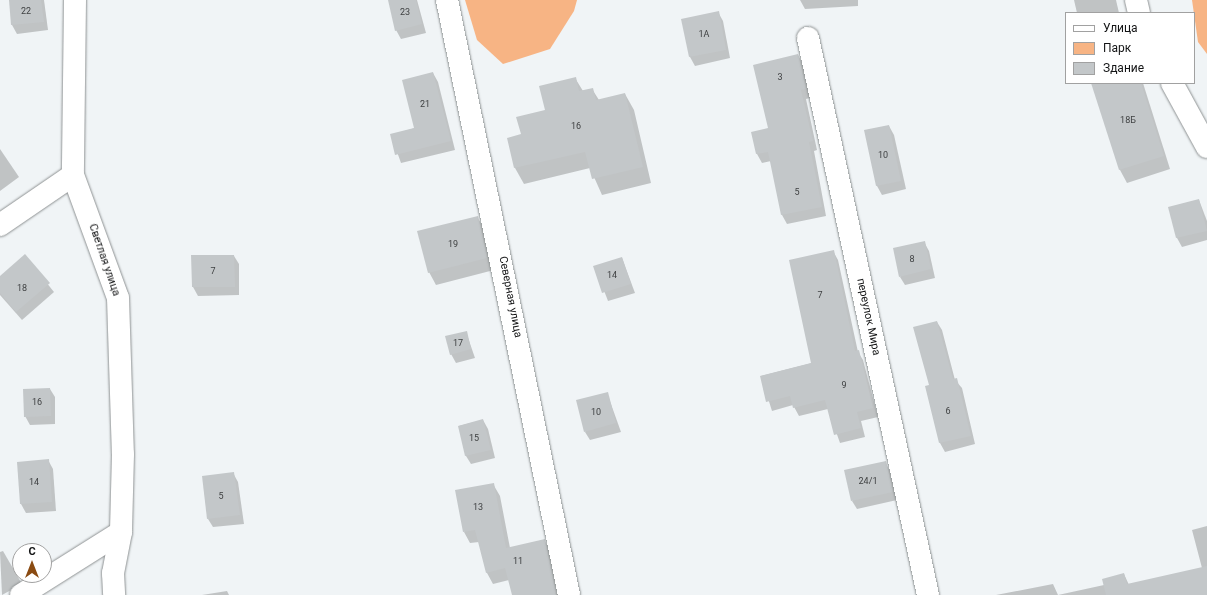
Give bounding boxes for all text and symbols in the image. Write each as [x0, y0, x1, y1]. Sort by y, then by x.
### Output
house number: 22 [21, 6, 31, 16]
house number: 23 [400, 7, 410, 17]
legend [1065, 12, 1195, 84]
text: Улица [1103, 21, 1138, 35]
house number: 1А [699, 29, 709, 39]
text: Парк [1103, 41, 1131, 55]
text: Здание [1103, 61, 1144, 75]
house number: 3 [777, 72, 783, 82]
house number: 21 [420, 99, 430, 109]
house number: 18Б [1120, 115, 1136, 125]
house number: 16 [571, 121, 581, 131]
house number: 10 [878, 150, 888, 160]
house number: 5 [794, 187, 800, 197]
street label: Светлая улица [85, 222, 123, 298]
house number: 19 [448, 239, 458, 249]
house number: 8 [909, 254, 915, 264]
street label: Северная улица [496, 255, 524, 339]
house number: 7 [210, 266, 216, 276]
house number: 14 [607, 270, 617, 280]
street label: переулок Мира [853, 277, 883, 357]
house number: 18 [17, 283, 27, 293]
house number: 7 [817, 290, 823, 300]
house number: 17 [453, 338, 463, 348]
house number: 9 [841, 380, 847, 390]
house number: 16 [32, 397, 42, 407]
house number: 6 [945, 406, 951, 416]
house number: 10 [591, 407, 601, 417]
house number: 15 [469, 433, 479, 443]
house number: 24/1 [859, 476, 877, 486]
house number: 14 [29, 477, 39, 487]
house number: 5 [218, 491, 224, 501]
house number: 13 [473, 502, 483, 512]
north arrow [12, 543, 52, 583]
text: С [28, 545, 36, 558]
house number: 11 [513, 556, 523, 566]

